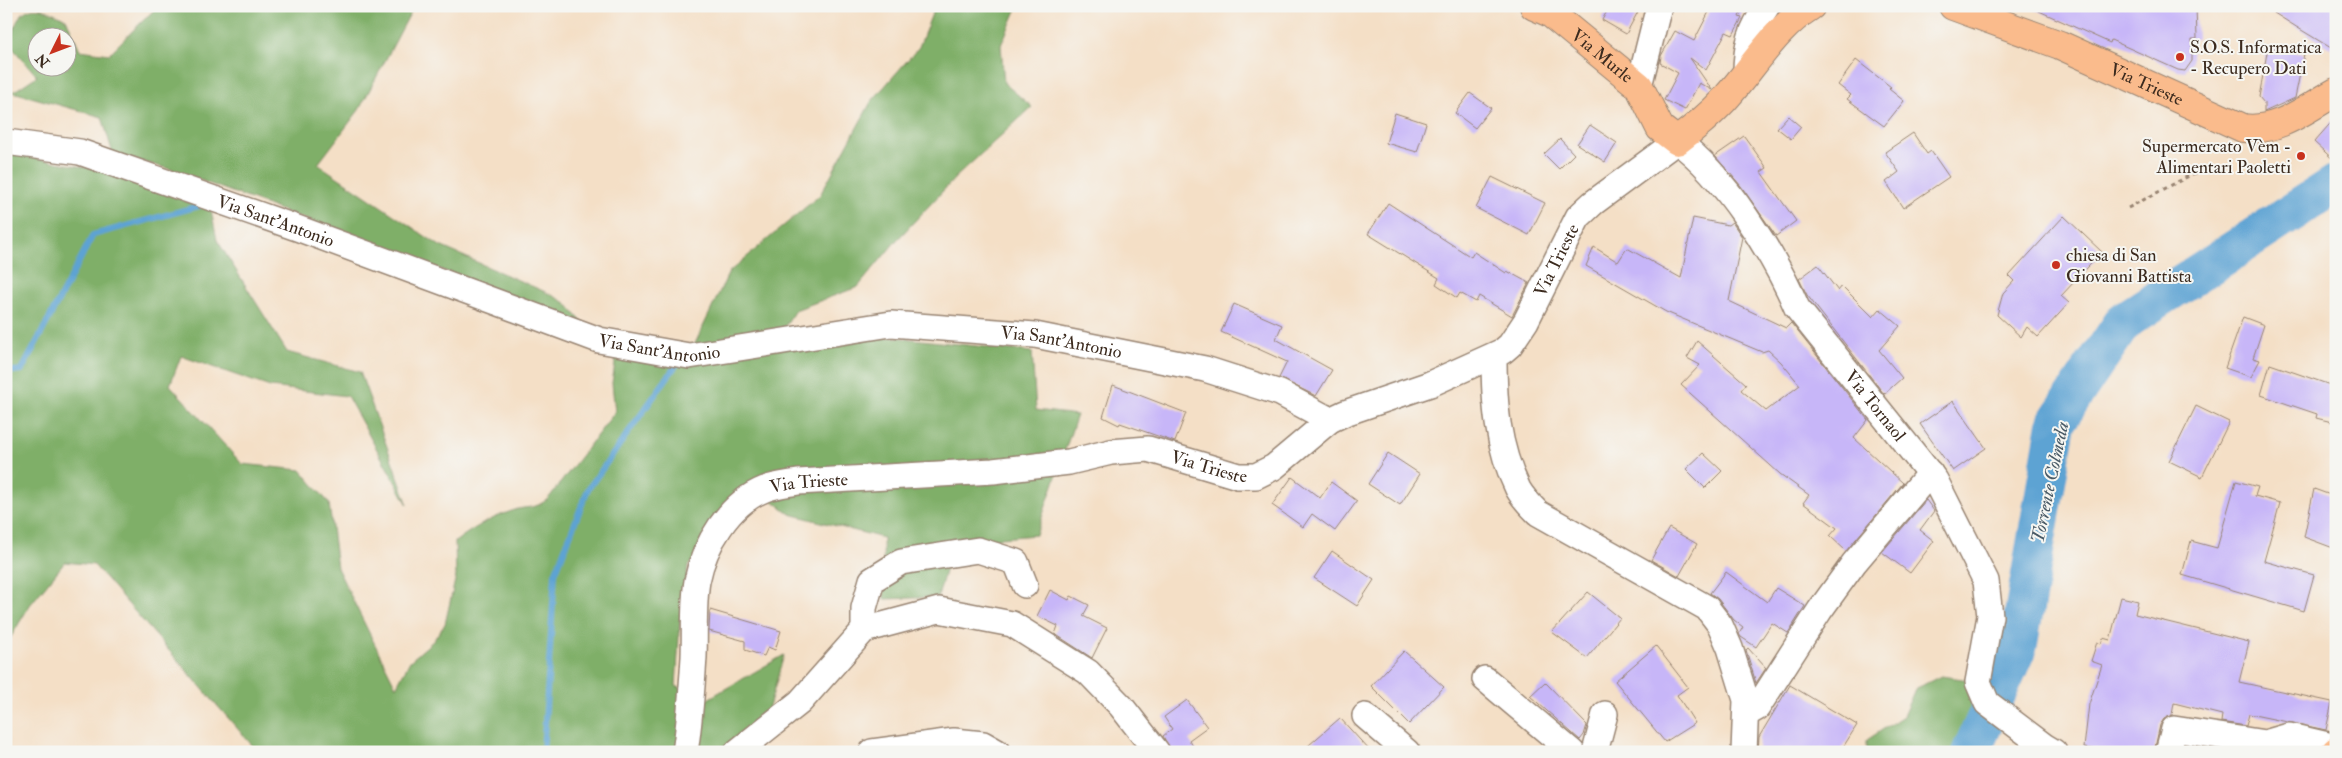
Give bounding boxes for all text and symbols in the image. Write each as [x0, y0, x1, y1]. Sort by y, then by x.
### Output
street label: Via Murle [1566, 24, 1638, 89]
north arrow [28, 28, 78, 78]
place label: S.O.S. Informatica - Recupero Dati [2190, 36, 2322, 80]
text: N [32, 50, 54, 71]
marker: S.O.S. Informatica - Recupero Dati [2174, 51, 2186, 63]
street label: Via Trieste [2106, 58, 2187, 112]
place label: Supermercato Vèm - Alimentari Paoletti [2142, 135, 2291, 179]
marker: Supermercato Vèm - Alimentari Paoletti [2295, 150, 2307, 162]
street label: Via Sant'Antonio [214, 190, 338, 253]
street label: Via Trieste [1529, 220, 1585, 301]
place label: chiesa di San Giovanni Battista [2066, 244, 2192, 288]
marker: chiesa di San Giovanni Battista [2050, 259, 2062, 271]
street label: Via Sant'Antonio [1000, 321, 1124, 364]
street label: Via Sant'Antonio [597, 329, 722, 368]
street label: Via Tornaol [1839, 366, 1911, 447]
water label: Torrente Colmeda [2025, 419, 2075, 545]
street label: Via Trieste [1168, 445, 1248, 488]
street label: Via Trieste [768, 468, 849, 499]

